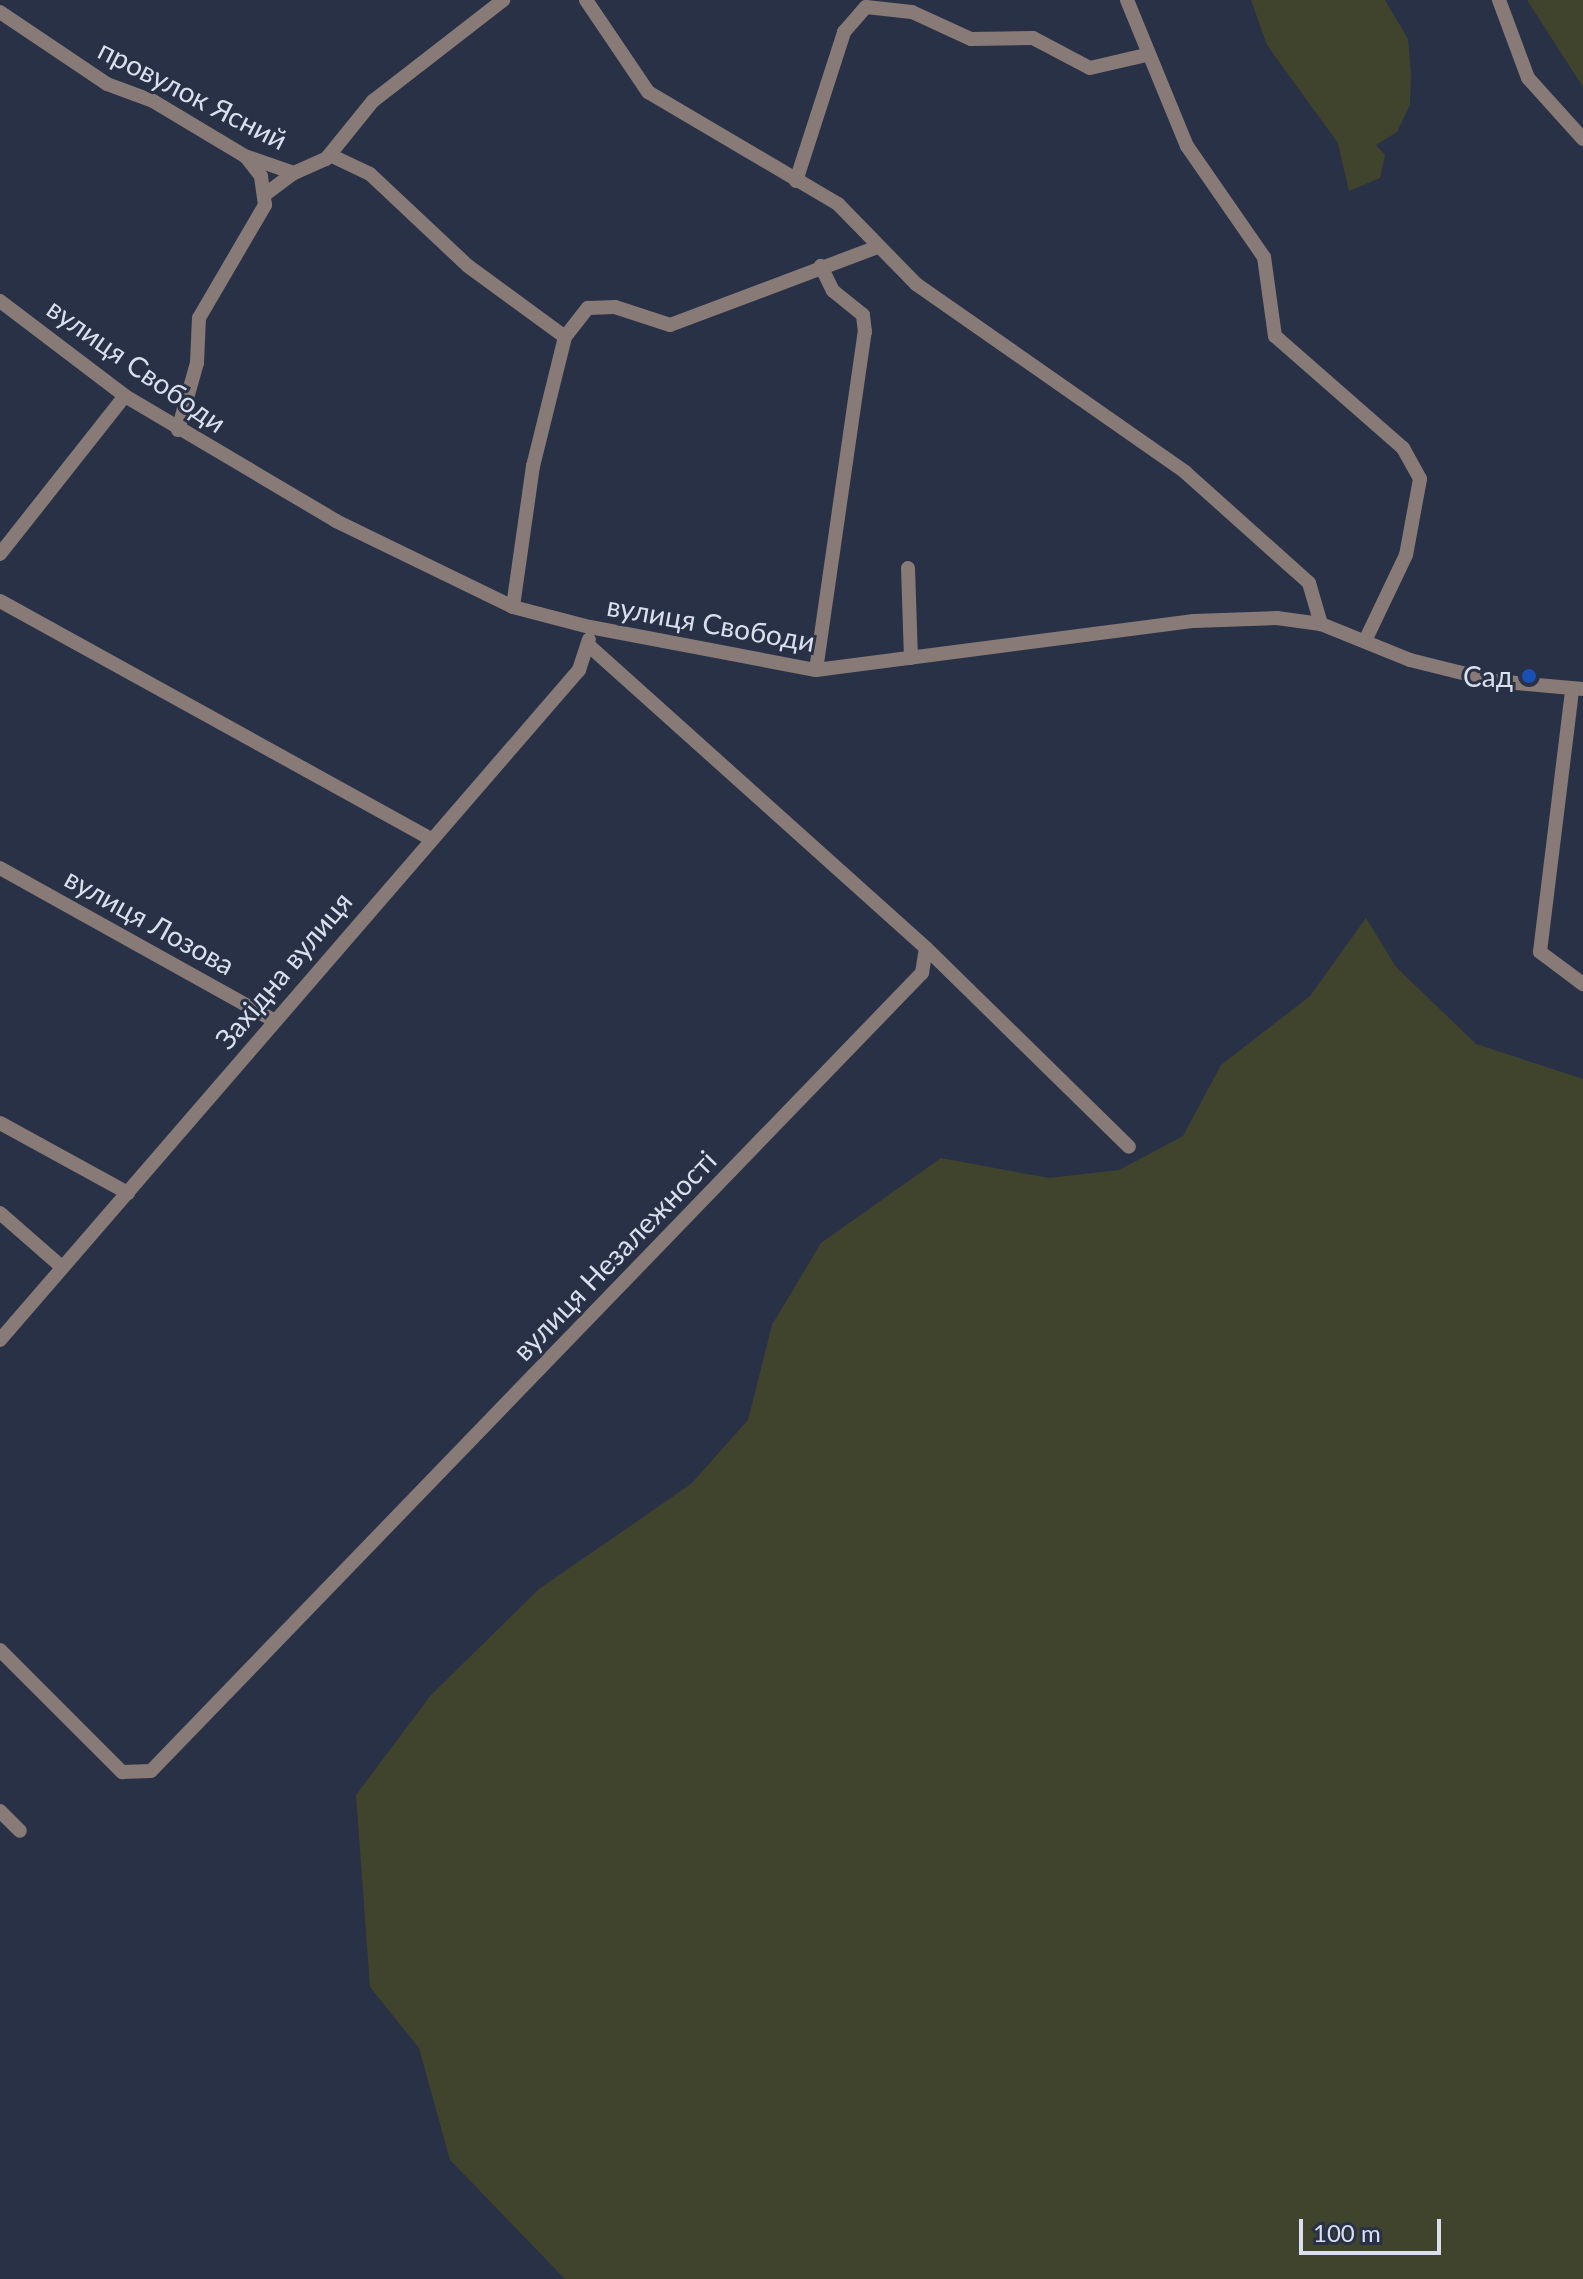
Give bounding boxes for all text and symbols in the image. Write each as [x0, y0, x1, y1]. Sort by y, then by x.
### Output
street label: провулок Ясний [93, 32, 293, 156]
street label: вулиця Свободи [41, 291, 233, 439]
street label: вулиця Свободи [604, 588, 818, 658]
place label: Сад [1463, 659, 1513, 693]
marker: Сад [1520, 667, 1538, 685]
street label: вулиця Лозова [59, 861, 241, 981]
street label: Західна вулиця [208, 885, 358, 1055]
street label: вулиця Незалежності [505, 1143, 723, 1367]
scale bar [1303, 2203, 1445, 2253]
text: 100 m [1313, 2218, 1381, 2247]

